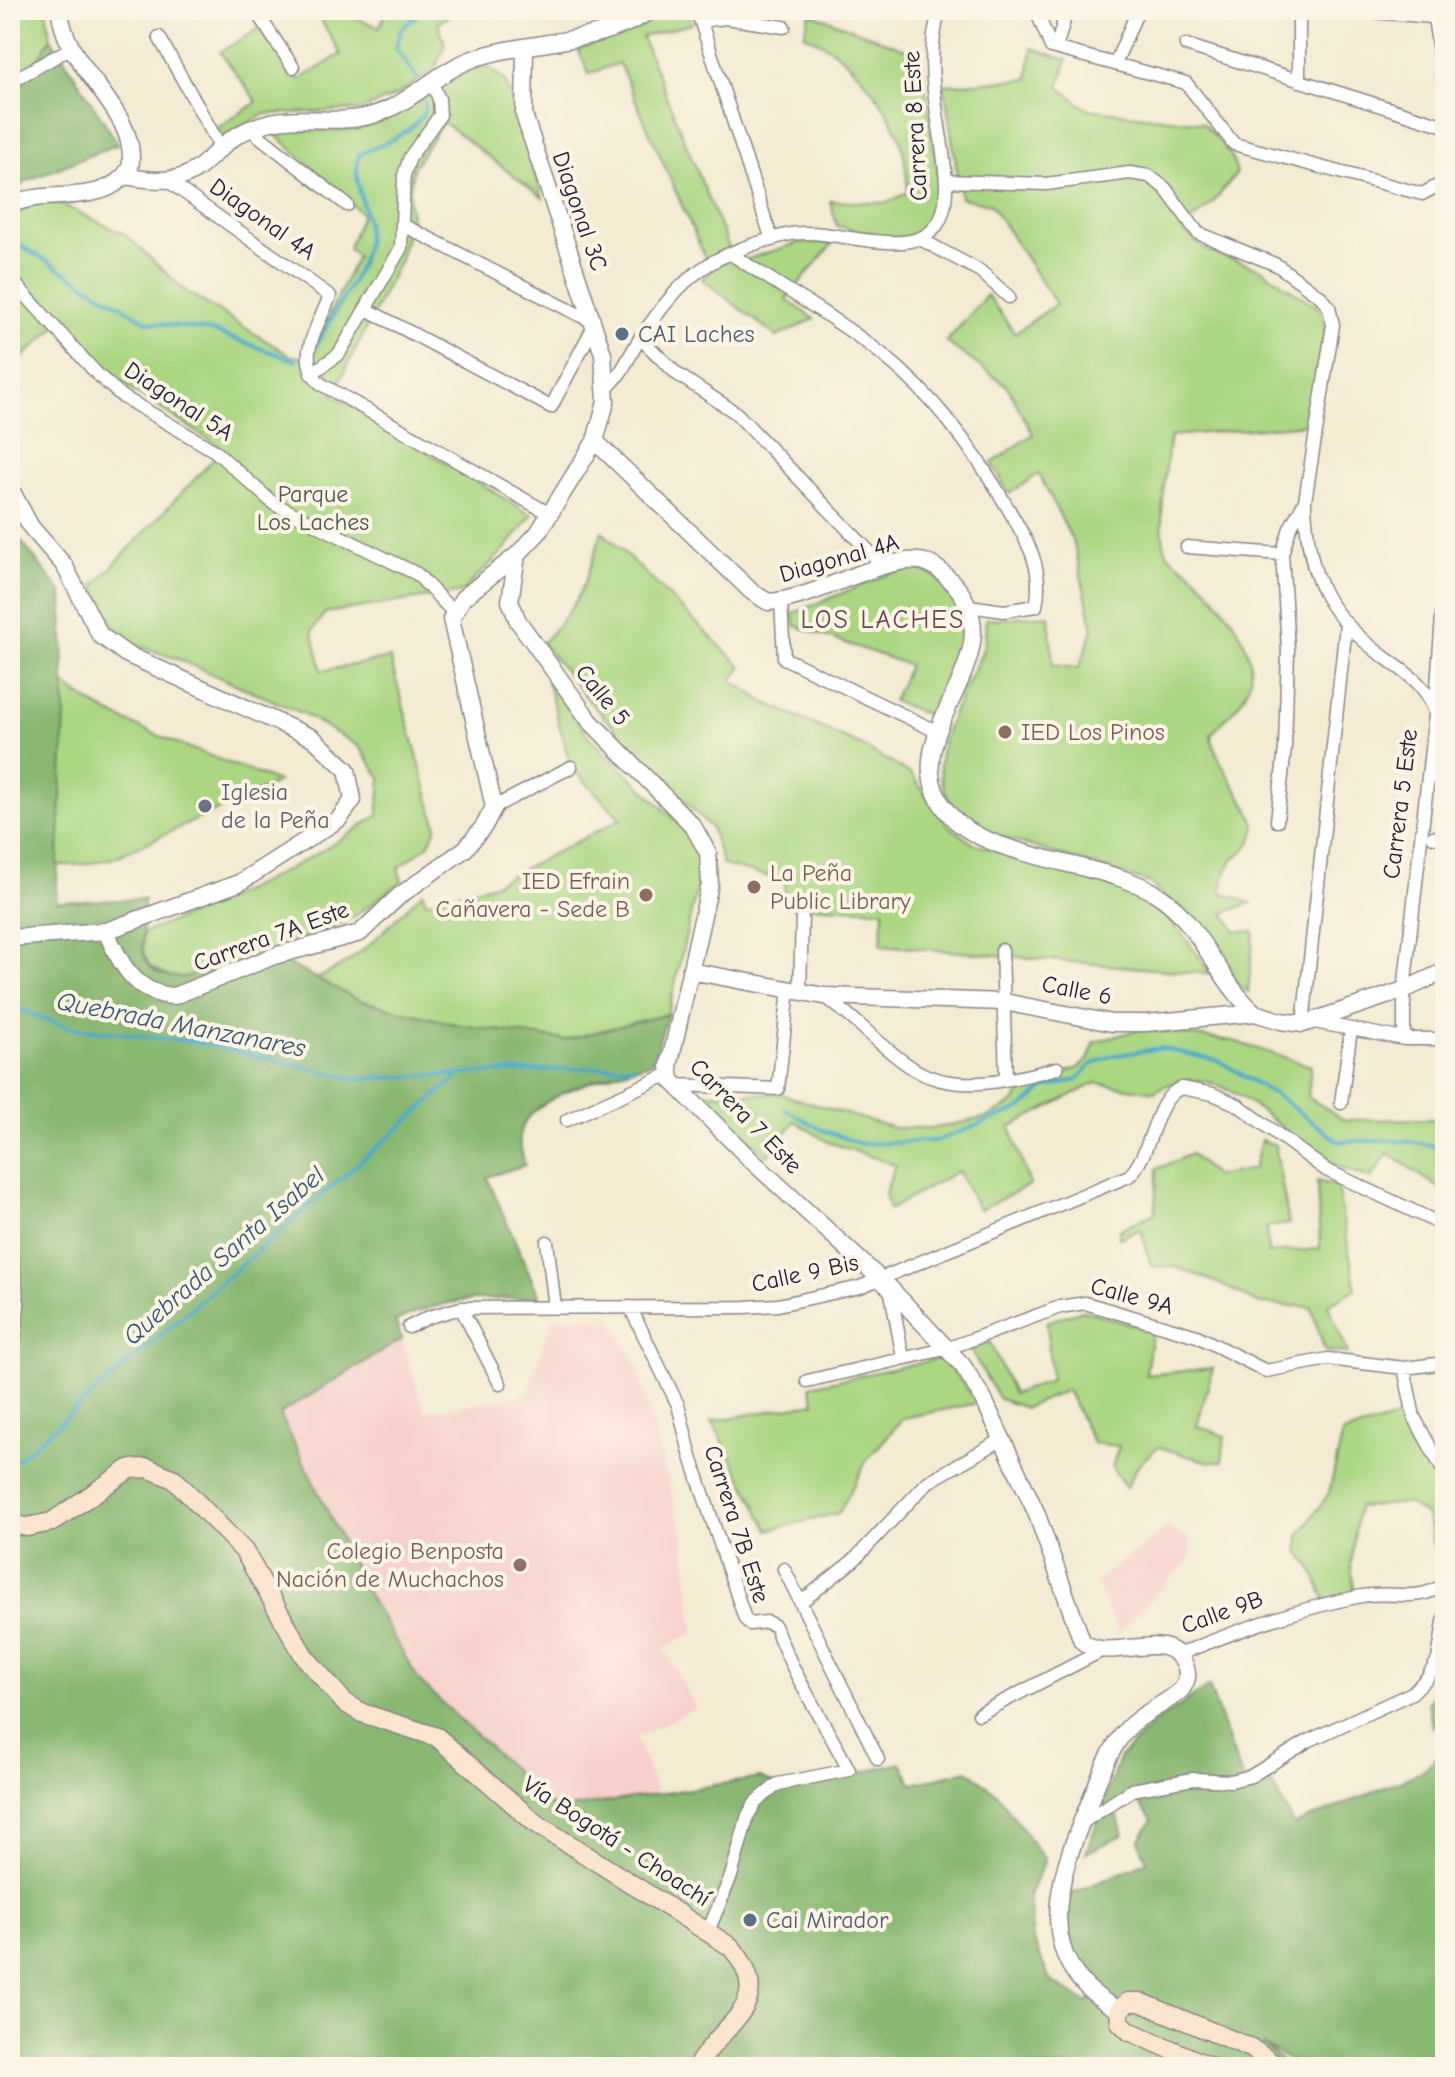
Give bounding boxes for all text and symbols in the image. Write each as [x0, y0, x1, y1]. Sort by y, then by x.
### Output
street label: Carrera 8 Este [897, 50, 933, 202]
street label: Diagonal 3C [547, 148, 613, 274]
street label: Diagonal 4A [205, 172, 321, 266]
place label: CAI Laches [638, 320, 755, 348]
marker: CAI Laches [613, 325, 631, 343]
street label: Diagonal 5A [119, 355, 239, 447]
park label: Parque Los Laches [257, 480, 369, 536]
street label: Diagonal 4A [776, 528, 902, 588]
district label: LOS LACHES [801, 605, 965, 635]
street label: Calle 5 [570, 659, 636, 731]
place label: IED Los Pinos [1021, 718, 1165, 746]
marker: IED Los Pinos [996, 723, 1014, 741]
street label: Carrera 5 Este [1377, 727, 1423, 881]
place label: Iglesia de la Peña [221, 778, 330, 834]
marker: Iglesia de la Peña [196, 797, 214, 815]
place label: La Peña Public Library [770, 859, 911, 915]
place label: IED Efrain Cañavera - Sede B [436, 867, 630, 923]
marker: La Peña Public Library [745, 878, 763, 896]
marker: IED Efrain Cañavera - Sede B [637, 886, 655, 904]
street label: Carrera 7A Este [190, 895, 352, 977]
street label: Calle 6 [1040, 970, 1114, 1010]
water label: Quebrada Manzanares [54, 986, 308, 1064]
street label: Carrera 7 Este [684, 1053, 808, 1179]
water label: Quebrada Santa Isabel [117, 1160, 331, 1351]
street label: Calle 9 Bis [749, 1248, 861, 1298]
street label: Calle 9A [1088, 1272, 1176, 1320]
street label: Carrera 7B Este [698, 1442, 776, 1606]
place label: Colegio Benposta Nación de Muchachos [276, 1537, 504, 1593]
marker: Colegio Benposta Nación de Muchachos [511, 1556, 529, 1574]
street label: Calle 9B [1177, 1584, 1267, 1640]
street label: Vía Bogotá - Choachí [518, 1770, 717, 1912]
place label: Cai Mirador [766, 1906, 889, 1934]
marker: Cai Mirador [741, 1911, 759, 1929]

